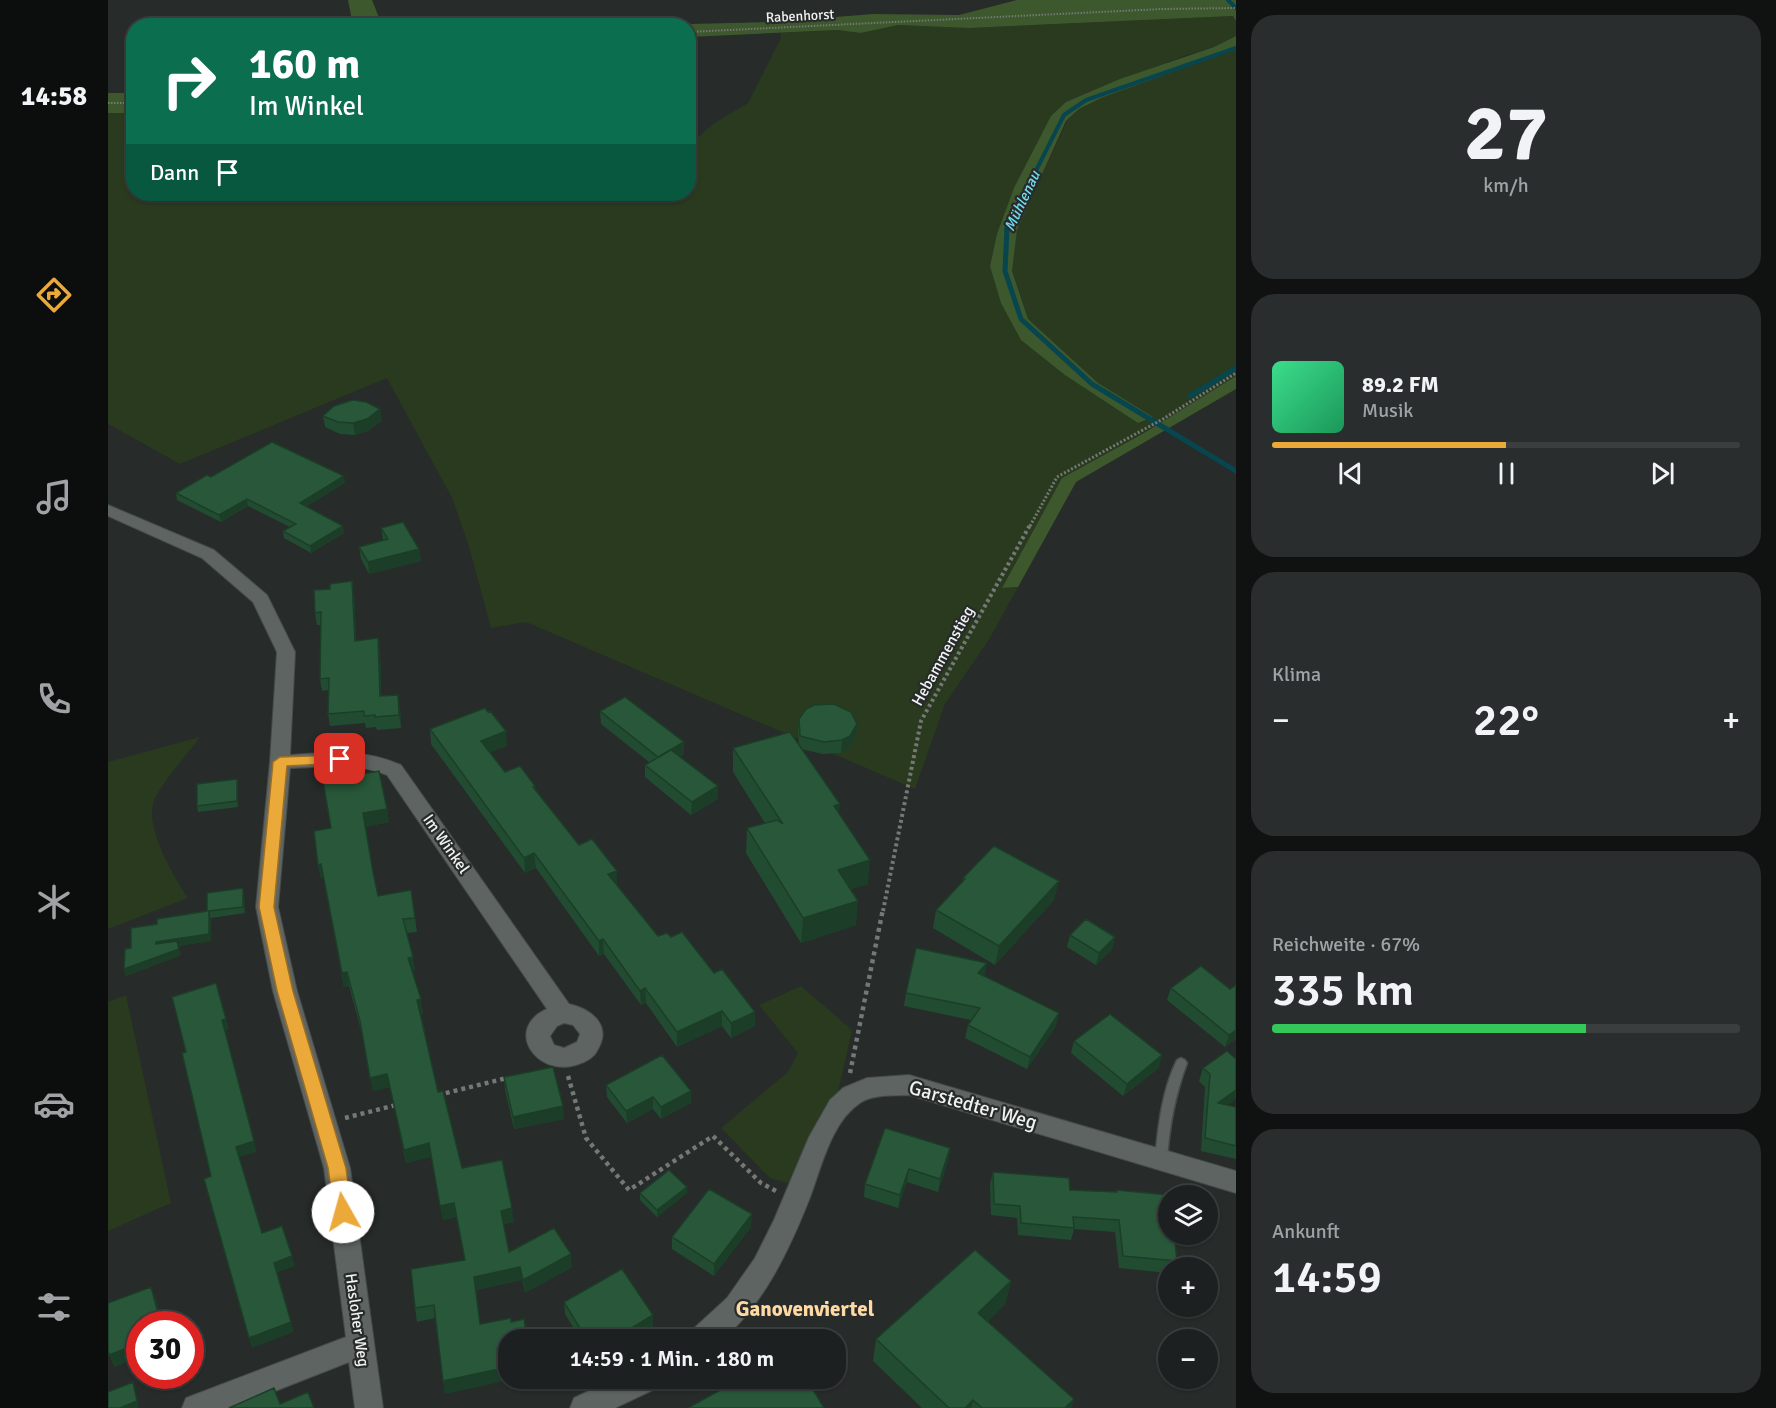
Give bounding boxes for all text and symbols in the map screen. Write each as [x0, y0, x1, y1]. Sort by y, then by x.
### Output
street label: Rabenhorst [765, 6, 835, 26]
text: 160 m [249, 39, 360, 90]
icon: right [150, 42, 228, 120]
text: 14:58 [21, 80, 87, 113]
text: 27 [1464, 86, 1548, 182]
text: Im Winkel [249, 90, 364, 123]
icon: arrive [211, 156, 244, 189]
text: Dann [150, 159, 199, 186]
water label: Mühlenau [1000, 167, 1044, 234]
text: km/h [1483, 173, 1529, 198]
icon: directions [33, 274, 75, 316]
text: 89.2 FM [1362, 371, 1439, 398]
text: Musik [1362, 398, 1413, 423]
icon: previous [1334, 457, 1367, 490]
icon: pause [1490, 457, 1523, 490]
icon: next [1646, 457, 1679, 490]
icon: music [33, 476, 75, 518]
street label: Hebammenstieg [907, 603, 979, 709]
text: Klima [1272, 662, 1321, 687]
icon: phone [33, 678, 75, 720]
text: 22° [1473, 693, 1539, 748]
text: − [1272, 700, 1290, 741]
text: + [1722, 700, 1740, 741]
pin [314, 733, 365, 784]
icon: arrive [323, 742, 356, 775]
street label: Im Winkel [418, 810, 474, 878]
icon: climate [33, 881, 75, 923]
text: Reichweite · 67% [1272, 932, 1420, 957]
text: 335 km [1272, 963, 1414, 1018]
street label: Garstedter Weg [906, 1075, 1040, 1135]
icon: car [33, 1083, 75, 1125]
position arrow [311, 1180, 375, 1244]
map controls [1158, 1185, 1218, 1389]
button: layers [1158, 1185, 1218, 1245]
text: Ankunft [1272, 1219, 1340, 1244]
text: 14:59 [1272, 1250, 1382, 1305]
button: + [1158, 1257, 1218, 1317]
street label: Hasloher Weg [341, 1272, 373, 1368]
icon: filters [33, 1286, 75, 1328]
district label: Ganovenviertel [736, 1296, 875, 1322]
speed limit sign: 30 [126, 1311, 204, 1389]
button: − [1158, 1329, 1218, 1389]
text: 14:59 · 1 Min. · 180 m [570, 1345, 774, 1372]

